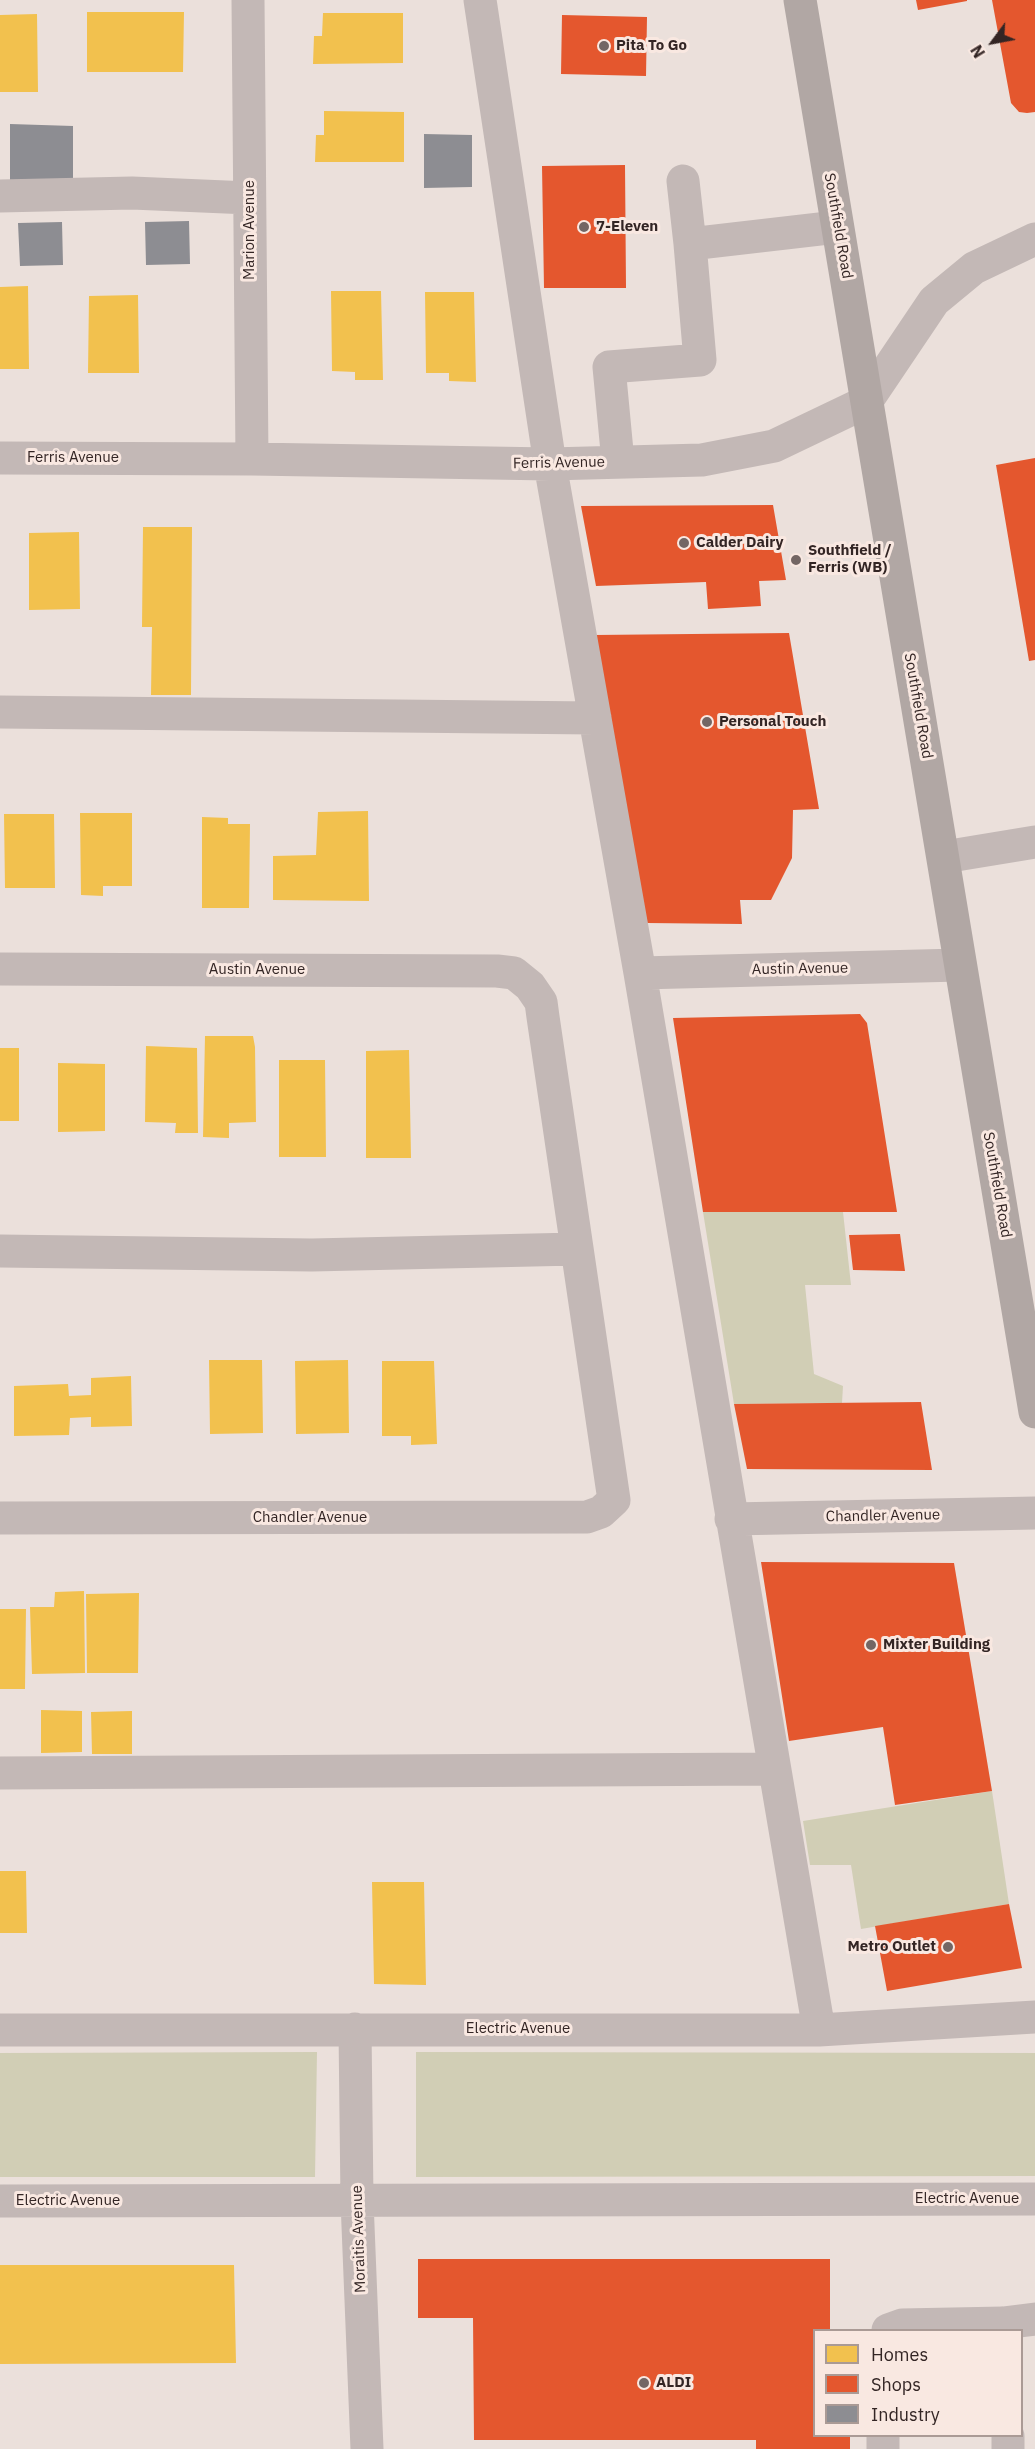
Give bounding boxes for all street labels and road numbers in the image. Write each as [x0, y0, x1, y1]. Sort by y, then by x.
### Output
street label: Southfield Road [820, 172, 856, 280]
street label: Marion Avenue [241, 180, 259, 280]
street label: Ferris Avenue [27, 449, 119, 467]
street label: Ferris Avenue [513, 453, 605, 473]
street label: Southfield Road [900, 652, 936, 760]
street label: Austin Avenue [752, 959, 848, 979]
street label: Austin Avenue [209, 961, 305, 979]
street label: Southfield Road [979, 1131, 1015, 1239]
street label: Chandler Avenue [826, 1506, 940, 1526]
street label: Chandler Avenue [253, 1509, 367, 1527]
street label: Electric Avenue [466, 2020, 570, 2038]
street label: Moraitis Avenue [348, 2185, 370, 2293]
street label: Electric Avenue [915, 2190, 1019, 2208]
street label: Electric Avenue [16, 2192, 120, 2210]

